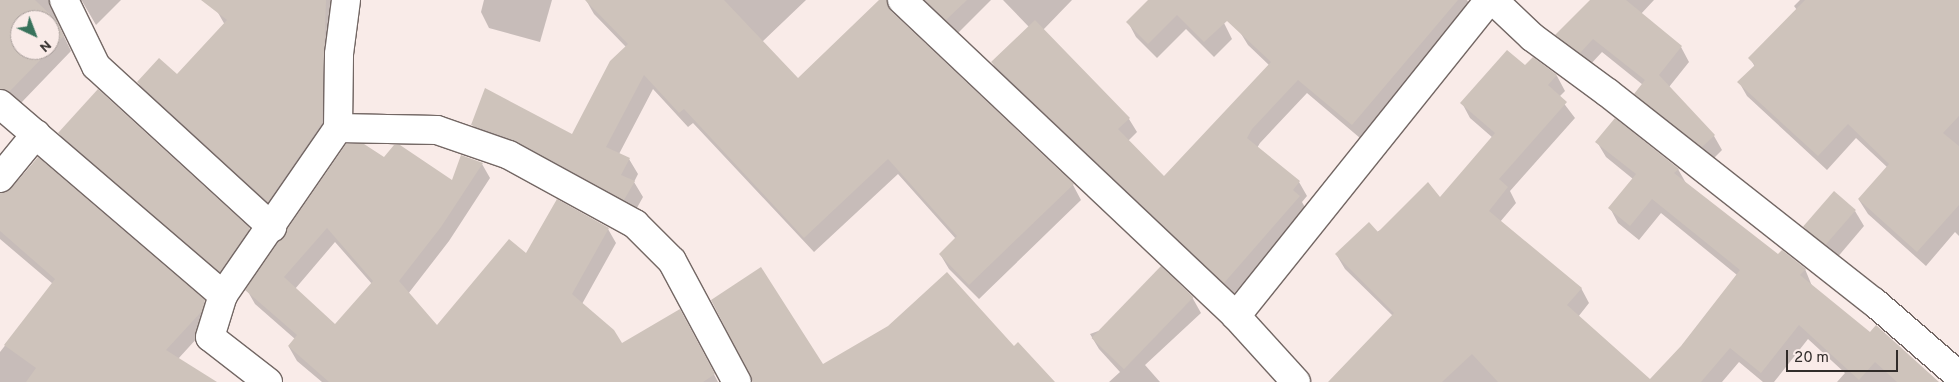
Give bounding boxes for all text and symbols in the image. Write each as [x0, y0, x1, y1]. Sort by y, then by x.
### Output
north arrow [10, 10, 60, 60]
text: N [35, 36, 54, 55]
scale bar [1789, 340, 1902, 372]
text: 20 m [1794, 349, 1829, 368]

